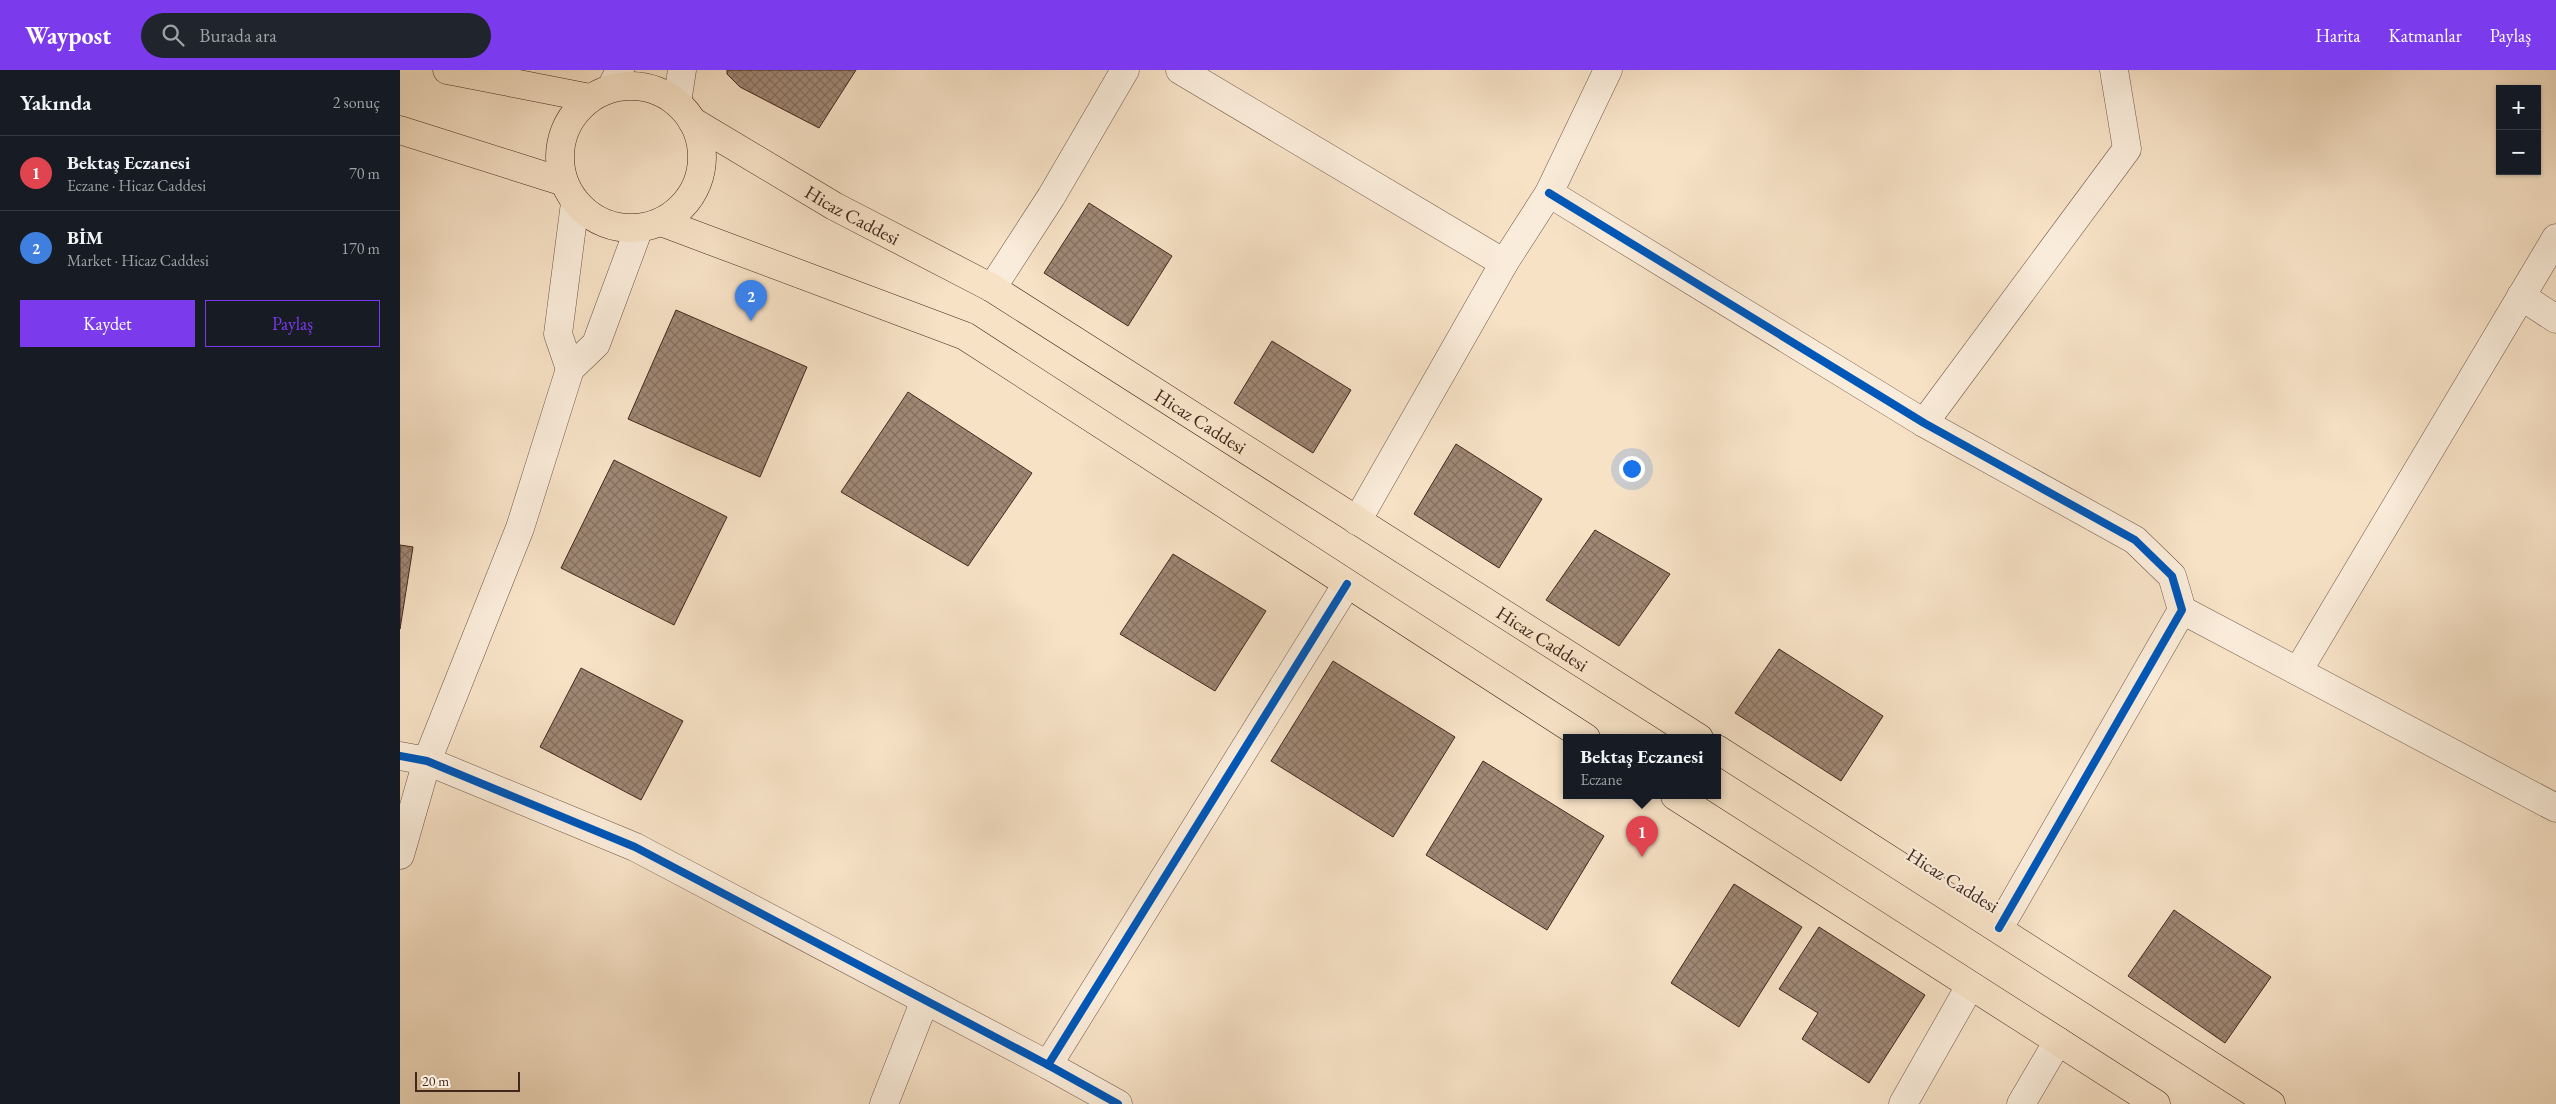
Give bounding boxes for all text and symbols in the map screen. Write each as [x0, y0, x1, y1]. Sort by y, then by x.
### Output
search box [141, 13, 491, 58]
text: Waypost [25, 20, 111, 51]
icon: search [159, 21, 187, 49]
text: Burada ara [199, 23, 277, 48]
text: Harita [2315, 24, 2360, 47]
text: Katmanlar [2388, 24, 2462, 47]
text: Paylaş [2490, 24, 2531, 47]
map controls [2496, 85, 2541, 175]
button: + [2496, 85, 2541, 130]
text: Yakında [20, 89, 91, 116]
text: 2 sonuç [333, 92, 380, 113]
button: − [2496, 130, 2541, 175]
text: Bektaş Eczanesi [67, 150, 190, 175]
text: 1 [32, 163, 40, 184]
text: 70 m [349, 163, 380, 184]
text: Eczane · Hicaz Caddesi [67, 175, 206, 196]
street label: Hicaz Caddesi [800, 179, 904, 251]
text: BİM [67, 225, 103, 250]
text: 2 [32, 238, 40, 259]
text: 170 m [341, 238, 380, 259]
text: Market · Hicaz Caddesi [67, 250, 209, 271]
pin: 2 [735, 280, 767, 321]
button: Kaydet [20, 300, 195, 347]
button: Paylaş [205, 300, 380, 347]
street label: Hicaz Caddesi [1150, 383, 1251, 460]
your location [1619, 456, 1645, 482]
street label: Hicaz Caddesi [1491, 600, 1593, 677]
popup [1563, 734, 1721, 799]
text: Bektaş Eczanesi [1580, 744, 1704, 769]
text: Eczane [1580, 769, 1622, 790]
pin: 1 [1626, 816, 1658, 857]
street label: Hicaz Caddesi [1902, 842, 2004, 919]
scale bar [415, 1069, 520, 1092]
text: 20 m [422, 1072, 449, 1090]

